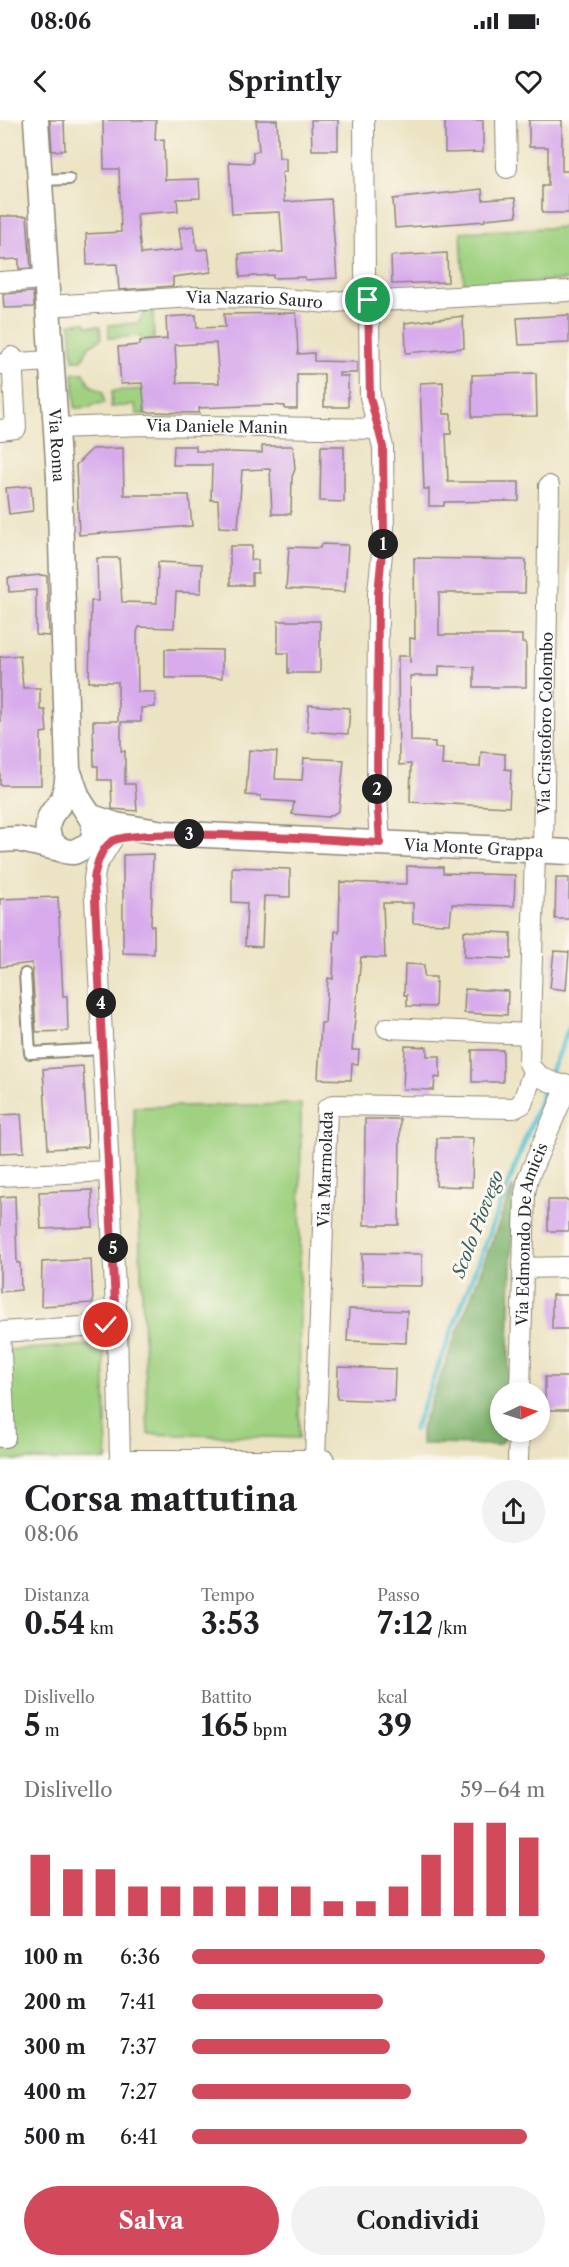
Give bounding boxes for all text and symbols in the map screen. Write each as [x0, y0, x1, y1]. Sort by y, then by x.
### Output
text: 08:06 [30, 8, 91, 35]
icon: back [24, 65, 57, 98]
text: Sprintly [228, 65, 341, 98]
icon: heart [512, 65, 545, 98]
pin [342, 274, 393, 325]
icon: arrive [351, 283, 384, 316]
street label: Via Nazario Sauro [185, 287, 324, 312]
street label: Via Roma [45, 407, 69, 483]
street label: Via Daniele Manin [145, 415, 288, 437]
pin: 1 [368, 529, 398, 559]
text: 1 [379, 534, 387, 554]
street label: Via Cristoforo Colombo [534, 632, 557, 815]
pin: 2 [362, 774, 392, 804]
text: 2 [372, 779, 382, 799]
pin: 3 [174, 819, 204, 849]
text: 3 [184, 824, 194, 844]
street label: Via Monte Grappa [402, 834, 544, 861]
pin: 4 [86, 988, 116, 1018]
text: 4 [96, 993, 106, 1013]
street label: Via Marmolada [313, 1110, 337, 1229]
street label: Via Edmondo De Amicis [512, 1140, 552, 1327]
water label: Scolo Piovego [447, 1167, 509, 1282]
pin: 5 [98, 1233, 128, 1263]
text: 5 [109, 1238, 117, 1258]
pin [80, 1299, 131, 1350]
icon: check [89, 1308, 122, 1341]
north arrow [490, 1382, 550, 1442]
map controls [490, 1382, 550, 1442]
text: Corsa mattutina [24, 1479, 297, 1520]
button: share [482, 1480, 545, 1543]
text: 08:06 [24, 1522, 79, 1546]
text: Distanza [24, 1585, 90, 1605]
text: Tempo [201, 1585, 255, 1605]
text: Passo [377, 1585, 420, 1605]
text: 0.54 [24, 1605, 85, 1642]
text: 3:53 [201, 1605, 260, 1642]
text: 7:12 [377, 1605, 433, 1642]
text: km [85, 1618, 114, 1638]
text: /km [433, 1618, 467, 1638]
text: Dislivello [24, 1687, 95, 1707]
text: Battito [201, 1687, 252, 1707]
text: kcal [377, 1687, 408, 1707]
text: 5 [24, 1707, 41, 1744]
text: 165 [201, 1707, 249, 1744]
text: 39 [377, 1707, 412, 1744]
text: m [41, 1720, 60, 1740]
text: bpm [249, 1720, 287, 1740]
text: Dislivello [24, 1778, 112, 1802]
text: 59–64 m [460, 1778, 545, 1802]
text: 100 m [24, 1945, 83, 1969]
text: 6:36 [120, 1945, 160, 1969]
text: 200 m [24, 1990, 86, 2014]
text: 7:41 [120, 1990, 155, 2014]
text: 300 m [24, 2035, 86, 2059]
text: 7:37 [120, 2035, 156, 2059]
text: 400 m [24, 2080, 86, 2104]
text: 7:27 [120, 2080, 157, 2104]
text: 500 m [24, 2125, 85, 2149]
text: 6:41 [120, 2125, 157, 2149]
button: Salva [24, 2186, 279, 2255]
button: Condividi [291, 2186, 545, 2255]

